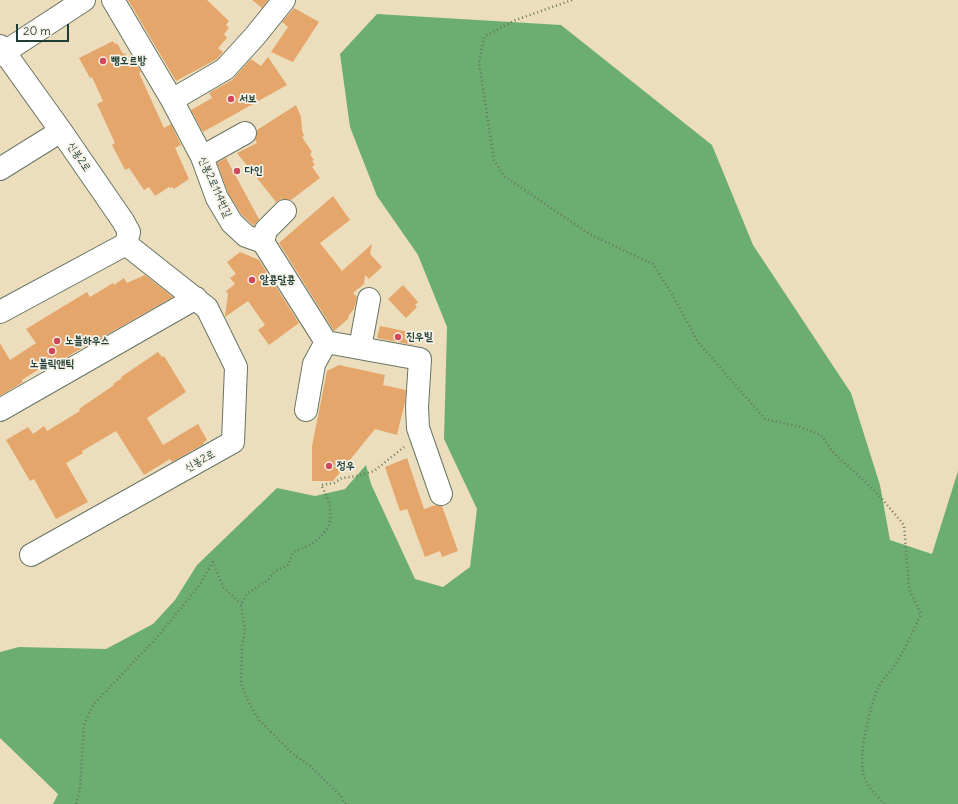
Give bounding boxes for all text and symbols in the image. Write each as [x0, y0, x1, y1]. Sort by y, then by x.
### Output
scale bar [18, 16, 71, 42]
text: 20 m [23, 23, 51, 38]
place label: 뺑오르방 [111, 54, 146, 68]
marker: 뺑오르방 [98, 56, 108, 66]
place label: 서보 [239, 92, 257, 106]
marker: 서보 [226, 94, 236, 104]
street label: 신봉2로 [64, 140, 94, 174]
street label: 신봉2로114번길 [196, 154, 234, 220]
place label: 다인 [245, 164, 263, 178]
marker: 다인 [232, 166, 242, 176]
place label: 알콩달콩 [260, 273, 295, 287]
marker: 알콩달콩 [247, 275, 257, 285]
place label: 진우빌 [406, 330, 433, 344]
marker: 진우빌 [393, 332, 403, 342]
place label: 노블하우스 [65, 334, 109, 348]
marker: 노블하우스 [52, 336, 62, 346]
marker: 노블릭앤틱 [47, 346, 57, 356]
place label: 노블릭앤틱 [30, 357, 74, 371]
street label: 신봉2로 [183, 447, 217, 475]
place label: 정우 [337, 459, 355, 473]
marker: 정우 [324, 461, 334, 471]

